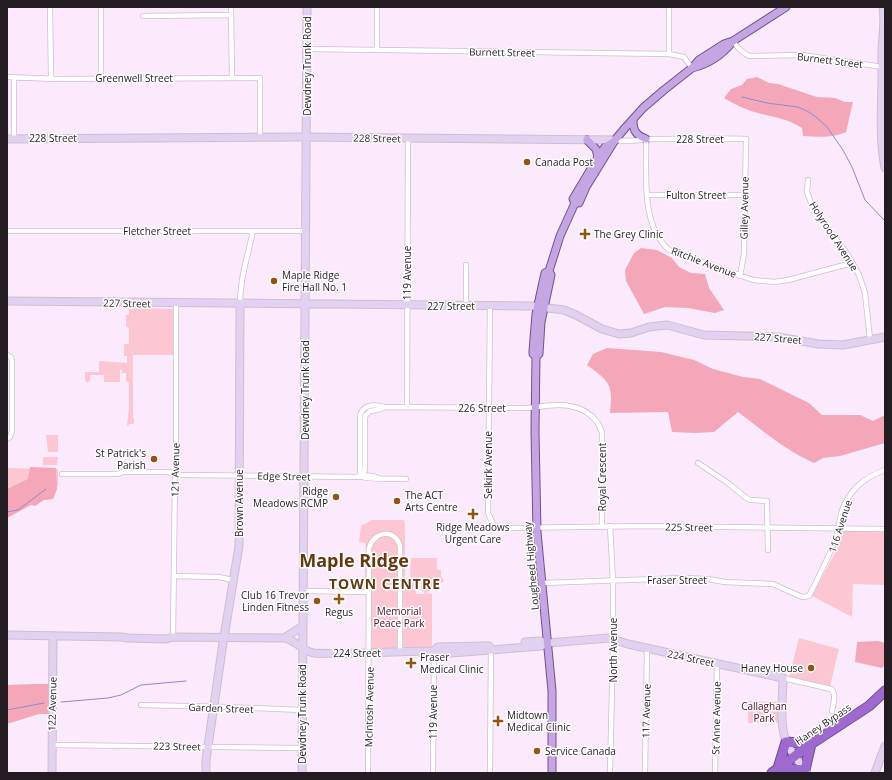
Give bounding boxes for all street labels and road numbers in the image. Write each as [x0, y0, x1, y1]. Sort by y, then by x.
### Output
street label: Dewdney Trunk Road [300, 16, 314, 116]
street label: Burnett Street [469, 44, 536, 60]
street label: Burnett Street [796, 49, 864, 71]
street label: Greenwell Street [95, 71, 173, 85]
street label: 228 Street [29, 131, 77, 145]
street label: 228 Street [353, 131, 401, 145]
street label: 228 Street [676, 132, 724, 146]
street label: Gilley Avenue [736, 176, 752, 240]
street label: Fulton Street [666, 188, 726, 202]
street label: Holyrood Avenue [806, 198, 862, 274]
street label: Fletcher Street [123, 224, 191, 238]
street label: Ritchie Avenue [669, 243, 739, 281]
street label: 119 Avenue [400, 245, 414, 300]
street label: 227 Street [103, 296, 151, 310]
street label: 227 Street [427, 299, 475, 313]
street label: 227 Street [754, 329, 803, 347]
street label: Dewdney Trunk Road [298, 340, 312, 440]
street label: 226 Street [458, 401, 506, 415]
street label: Selkirk Avenue [481, 431, 495, 499]
street label: 121 Avenue [168, 442, 182, 497]
street label: Royal Crescent [595, 442, 609, 511]
street label: Brown Avenue [232, 469, 246, 537]
street label: Edge Street [257, 469, 311, 483]
street label: 116 Avenue [825, 498, 855, 554]
street label: Lougheed Highway [520, 520, 542, 611]
street label: 225 Street [665, 520, 713, 534]
street label: Fraser Street [647, 573, 707, 587]
street label: North Avenue [606, 617, 620, 682]
street label: 224 Street [333, 646, 381, 660]
street label: 224 Street [666, 646, 716, 670]
street label: Dewdney Trunk Road [295, 664, 309, 764]
street label: McIntosh Avenue [361, 666, 377, 747]
street label: 122 Avenue [45, 676, 59, 731]
street label: St Anne Avenue [708, 681, 724, 755]
street label: 117 Avenue [639, 683, 653, 738]
street label: 119 Avenue [426, 684, 440, 739]
street label: Garden Street [188, 700, 254, 716]
street label: Haney Bypass [792, 700, 854, 748]
street label: 223 Street [153, 739, 201, 753]

